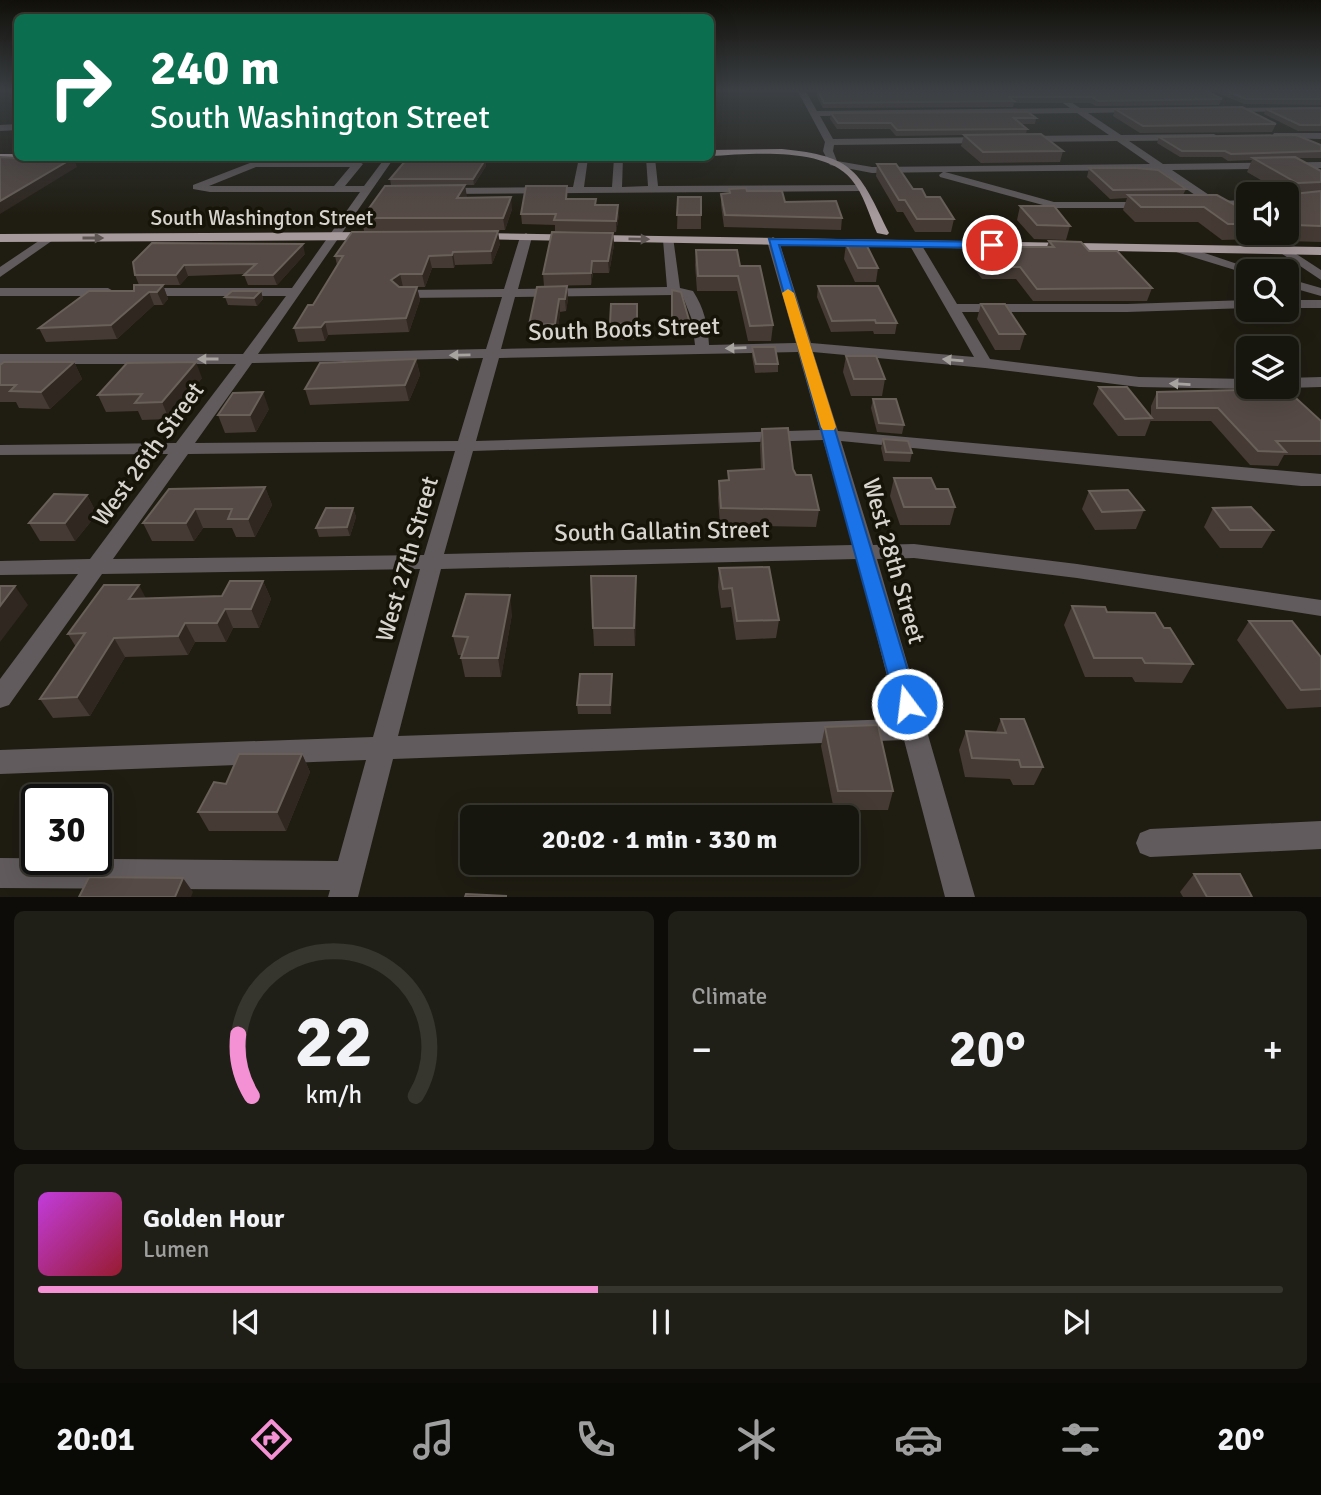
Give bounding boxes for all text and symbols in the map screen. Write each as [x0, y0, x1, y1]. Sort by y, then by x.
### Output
text: 240 m [150, 38, 280, 98]
icon: right [35, 42, 126, 133]
text: South Washington Street [150, 98, 490, 137]
map controls [1236, 182, 1299, 399]
button: sound [1236, 182, 1299, 245]
street label: South Washington Street [151, 205, 373, 231]
pin [962, 215, 1022, 275]
icon: arrive [973, 226, 1011, 264]
one-way arrow [82, 232, 104, 243]
one-way arrow [628, 233, 650, 245]
button: search [1236, 259, 1299, 322]
street label: South Boots Street [528, 311, 720, 347]
button: layers [1236, 336, 1299, 399]
one-way arrow [725, 343, 747, 354]
one-way arrow [449, 350, 471, 361]
one-way arrow [197, 353, 219, 365]
one-way arrow [942, 354, 964, 365]
street label: West 26th Street [86, 376, 210, 532]
one-way arrow [1168, 378, 1190, 389]
street label: West 27th Street [369, 473, 445, 645]
street label: West 28th Street [856, 475, 932, 647]
street label: South Gallatin Street [554, 514, 770, 548]
position arrow [870, 667, 944, 741]
speed limit sign: 30 [21, 784, 112, 875]
text: 20:02 · 1 min · 330 m [542, 824, 777, 856]
text: Climate [692, 982, 767, 1011]
text: 22 [294, 999, 373, 1088]
text: 20° [949, 1017, 1026, 1081]
text: − [692, 1026, 712, 1073]
text: + [1262, 1026, 1283, 1073]
text: km/h [305, 1079, 362, 1110]
text: Golden Hour [143, 1203, 284, 1235]
text: Lumen [143, 1235, 209, 1264]
icon: previous [227, 1303, 265, 1341]
icon: pause [642, 1303, 680, 1341]
icon: next [1057, 1303, 1095, 1341]
icon: directions [247, 1415, 296, 1464]
icon: music [409, 1415, 458, 1464]
icon: phone [571, 1415, 620, 1464]
icon: climate [732, 1415, 781, 1464]
icon: car [894, 1415, 943, 1464]
icon: filters [1056, 1415, 1105, 1464]
text: 20:01 [56, 1420, 135, 1459]
text: 20° [1217, 1420, 1265, 1459]

